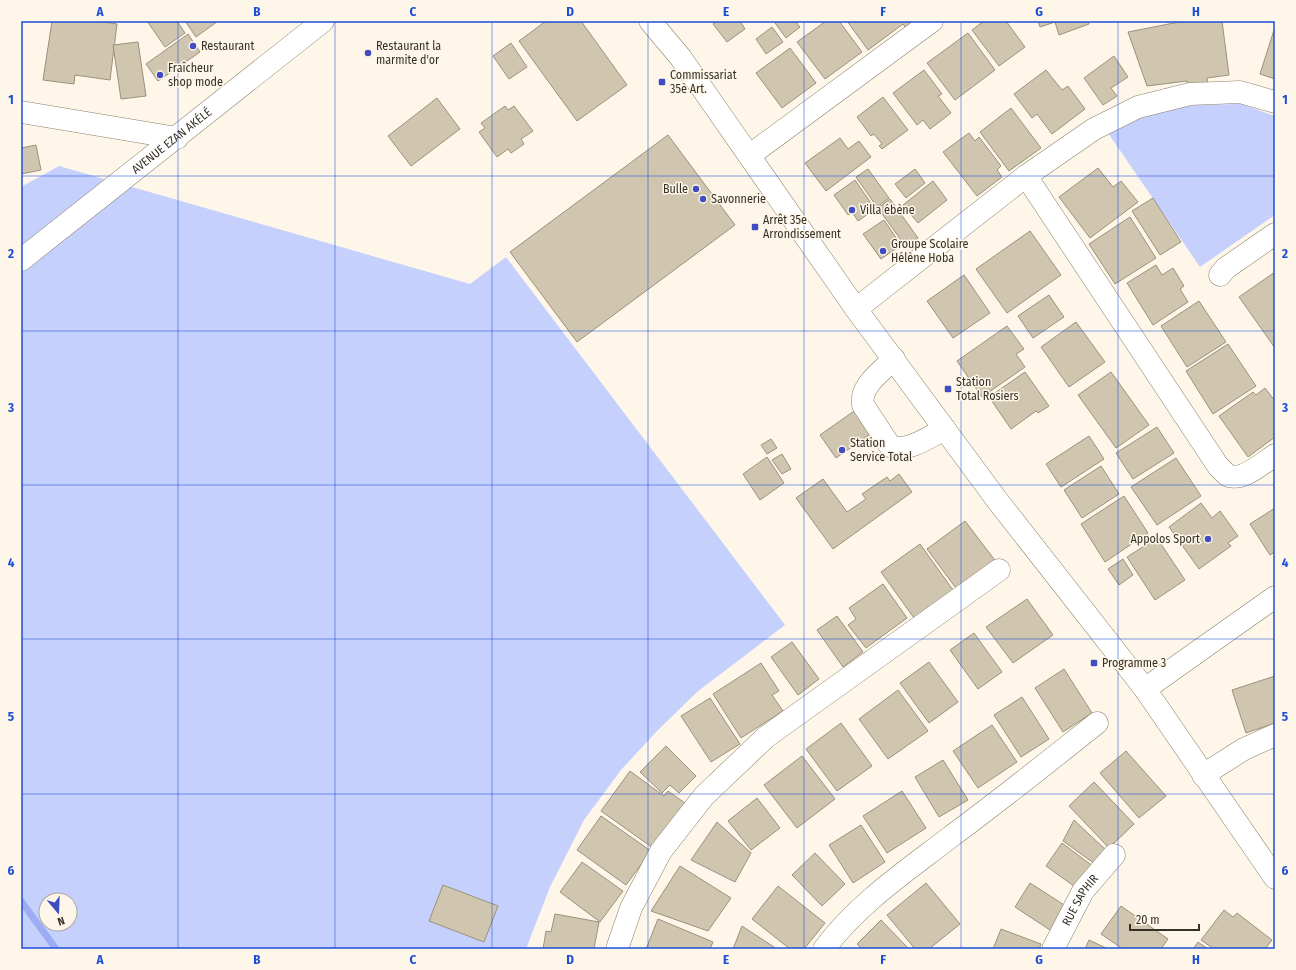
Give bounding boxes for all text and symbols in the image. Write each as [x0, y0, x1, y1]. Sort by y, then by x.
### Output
text: A [95, 4, 104, 19]
text: B [253, 4, 261, 19]
text: C [410, 4, 417, 19]
text: D [566, 4, 574, 19]
text: E [723, 4, 729, 19]
text: F [880, 4, 886, 19]
text: G [1035, 4, 1043, 19]
text: H [1192, 4, 1200, 19]
place label: Restaurant [201, 39, 254, 53]
place label: Restaurant la marmite d'or [376, 39, 441, 67]
marker: Restaurant [188, 41, 198, 51]
marker: Restaurant la marmite d'or [363, 48, 373, 58]
place label: Fraîcheur shop mode [168, 61, 223, 89]
place label: Commissariat 35è Art. [670, 68, 737, 96]
marker: Fraîcheur shop mode [155, 70, 165, 80]
marker: Commissariat 35è Art. [657, 77, 667, 87]
text: 1 [8, 92, 14, 107]
text: 1 [1282, 92, 1288, 107]
street label: AVENUE EZAN AKÉLÉ [129, 104, 214, 177]
place label: Bulle [663, 182, 688, 196]
marker: Bulle [691, 184, 701, 194]
place label: Savonnerie [711, 192, 766, 206]
marker: Savonnerie [698, 194, 708, 204]
place label: Villa ébène [860, 203, 915, 217]
marker: Villa ébène [847, 205, 857, 215]
place label: Arrêt 35e Arrondissement [763, 213, 841, 241]
marker: Arrêt 35e Arrondissement [750, 222, 760, 232]
place label: Groupe Scolaire Hélène Hoba [891, 237, 968, 265]
text: 2 [7, 246, 14, 261]
marker: Groupe Scolaire Hélène Hoba [878, 246, 888, 256]
text: 2 [1281, 246, 1288, 261]
place label: Station Total Rosiers [956, 375, 1019, 403]
marker: Station Total Rosiers [943, 384, 953, 394]
text: 3 [7, 400, 14, 415]
text: 3 [1281, 400, 1288, 415]
place label: Station Service Total [850, 436, 912, 464]
marker: Station Service Total [837, 445, 847, 455]
place label: Appolos Sport [1130, 532, 1200, 546]
marker: Appolos Sport [1203, 534, 1213, 544]
text: 4 [8, 555, 15, 570]
text: 4 [1282, 555, 1289, 570]
place label: Programme 3 [1102, 656, 1166, 670]
marker: Programme 3 [1089, 658, 1099, 668]
text: 5 [8, 709, 14, 724]
text: 5 [1282, 709, 1288, 724]
text: 6 [8, 863, 15, 878]
text: 6 [1282, 863, 1289, 878]
street label: RUE SAPHIR [1059, 871, 1101, 928]
north arrow [38, 892, 78, 932]
scale bar [1130, 906, 1199, 932]
text: 20 m [1136, 913, 1160, 927]
text: N [56, 914, 66, 928]
text: A [95, 952, 104, 967]
text: B [253, 952, 261, 967]
text: C [410, 952, 417, 967]
text: D [566, 952, 574, 967]
text: E [723, 952, 729, 967]
text: F [880, 952, 886, 967]
text: G [1035, 952, 1043, 967]
text: H [1192, 952, 1200, 967]

